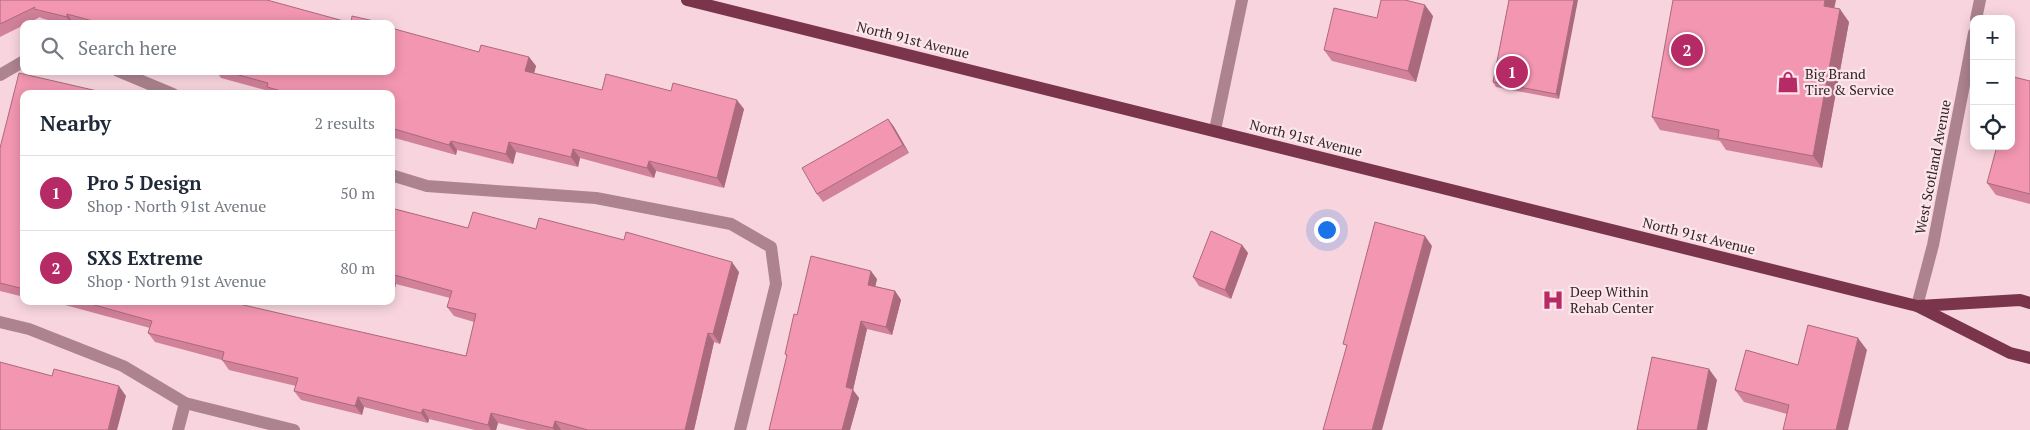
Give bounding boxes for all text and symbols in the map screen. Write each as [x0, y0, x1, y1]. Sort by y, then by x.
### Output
map controls [1970, 15, 2015, 150]
button: + [1970, 15, 2015, 60]
street label: North 91st Avenue [855, 16, 971, 63]
search box [20, 20, 395, 75]
pin: 2 [1671, 31, 1703, 69]
icon: search [38, 34, 66, 62]
text: Search here [78, 35, 177, 60]
pin: 1 [1496, 53, 1528, 91]
button: − [1970, 60, 2015, 105]
place label: Big Brand Tire & Service [1805, 64, 1894, 99]
shop icon: Big Brand Tire & Service [1775, 69, 1801, 95]
street label: West Scotland Avenue [1910, 98, 1955, 236]
button: locate [1970, 105, 2015, 150]
text: Nearby [40, 109, 111, 137]
text: 2 results [315, 112, 375, 134]
street label: North 91st Avenue [1248, 114, 1364, 161]
text: Pro 5 Design [87, 170, 202, 195]
text: 1 [51, 182, 61, 204]
text: 50 m [340, 182, 375, 204]
text: Shop · North 91st Avenue [87, 195, 266, 217]
street label: North 91st Avenue [1641, 212, 1757, 259]
your location [1314, 217, 1340, 243]
text: SXS Extreme [87, 245, 203, 270]
text: 2 [51, 257, 61, 279]
text: 80 m [340, 257, 375, 279]
text: Shop · North 91st Avenue [87, 270, 266, 292]
place label: Deep Within Rehab Center [1570, 282, 1654, 317]
hospital icon: Deep Within Rehab Center [1540, 287, 1566, 313]

